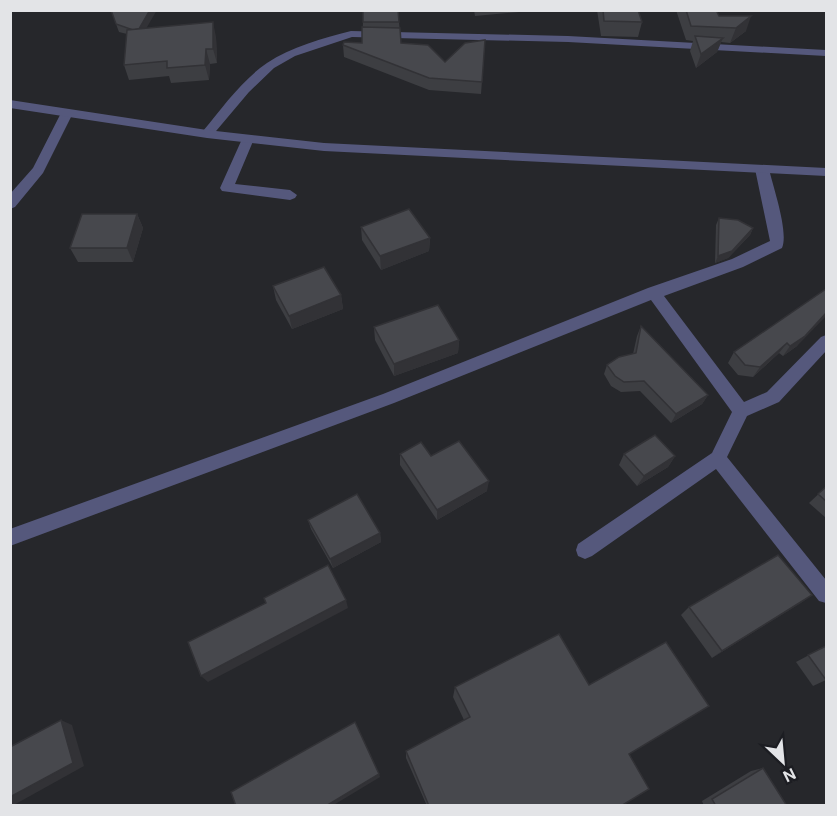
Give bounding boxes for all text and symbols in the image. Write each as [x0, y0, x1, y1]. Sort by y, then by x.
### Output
north arrow [753, 732, 813, 792]
text: N [780, 763, 799, 787]

